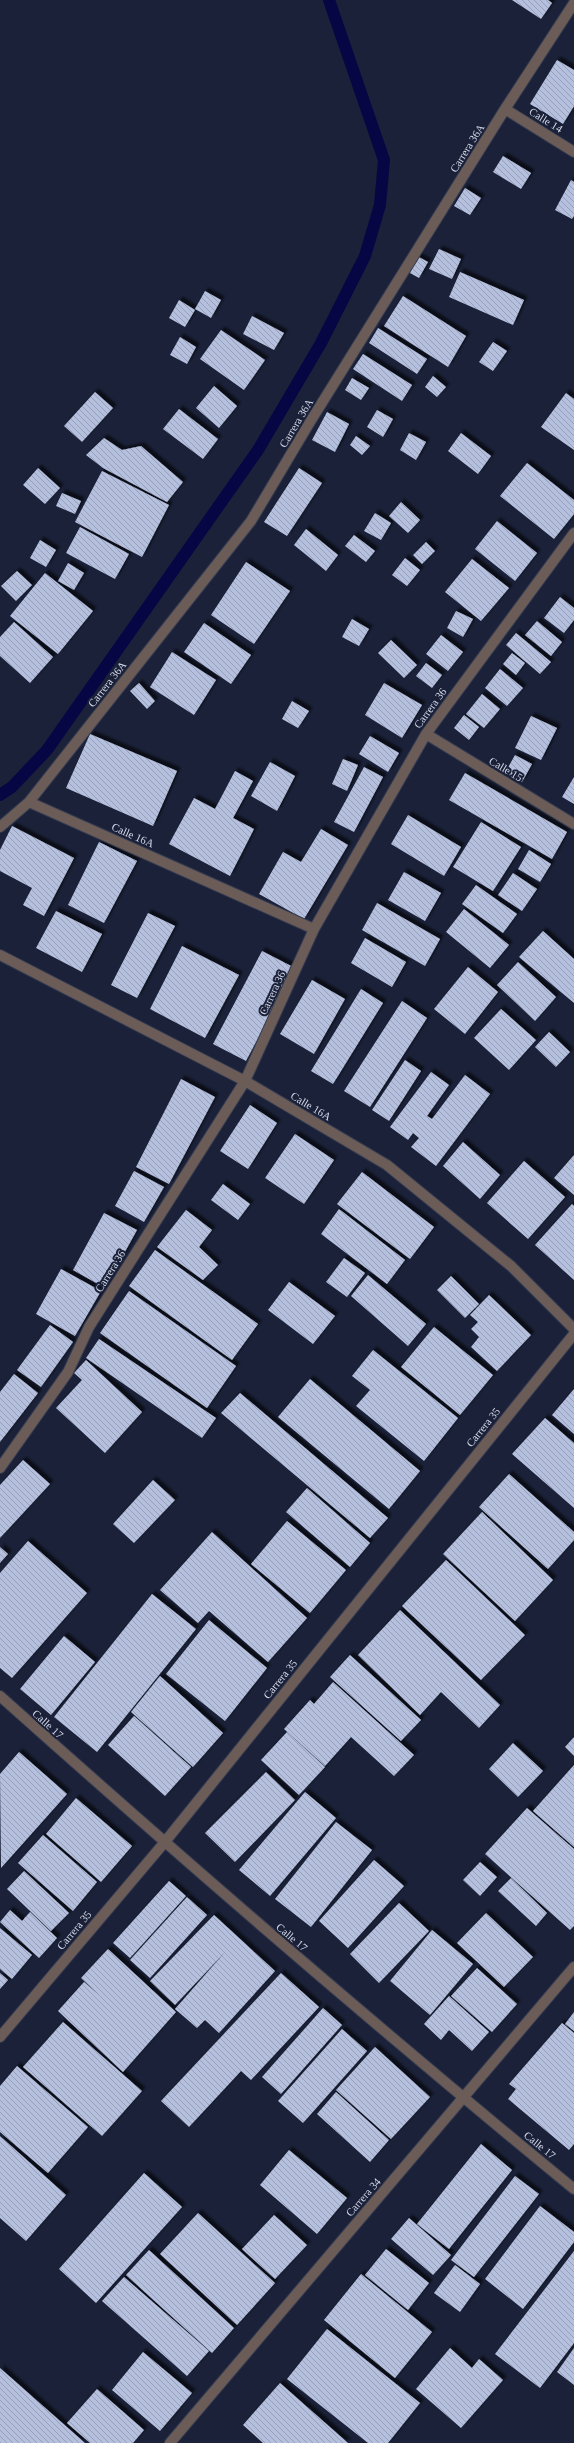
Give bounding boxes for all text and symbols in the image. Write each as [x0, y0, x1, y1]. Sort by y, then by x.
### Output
street label: Calle 14 [527, 105, 565, 135]
street label: Carrera 36A [447, 122, 487, 174]
street label: Carrera 36A [277, 396, 315, 450]
street label: Carrera 36A [85, 659, 129, 709]
street label: Carrera 36 [411, 685, 449, 730]
street label: Calle 15 [487, 754, 525, 784]
street label: Calle 16A [110, 820, 156, 850]
street label: Carrera 36 [257, 969, 288, 1017]
street label: Calle 16A [289, 1089, 333, 1123]
street label: Carrera 36 [93, 1248, 128, 1294]
street label: Carrera 35 [464, 1405, 503, 1449]
street label: Carrera 35 [261, 1657, 300, 1701]
street label: Calle 17 [30, 1707, 66, 1741]
street label: Carrera 35 [54, 1908, 94, 1952]
street label: Calle 17 [274, 1921, 310, 1954]
street label: Calle 17 [522, 2129, 559, 2162]
street label: Carrera 34 [343, 2175, 383, 2219]

